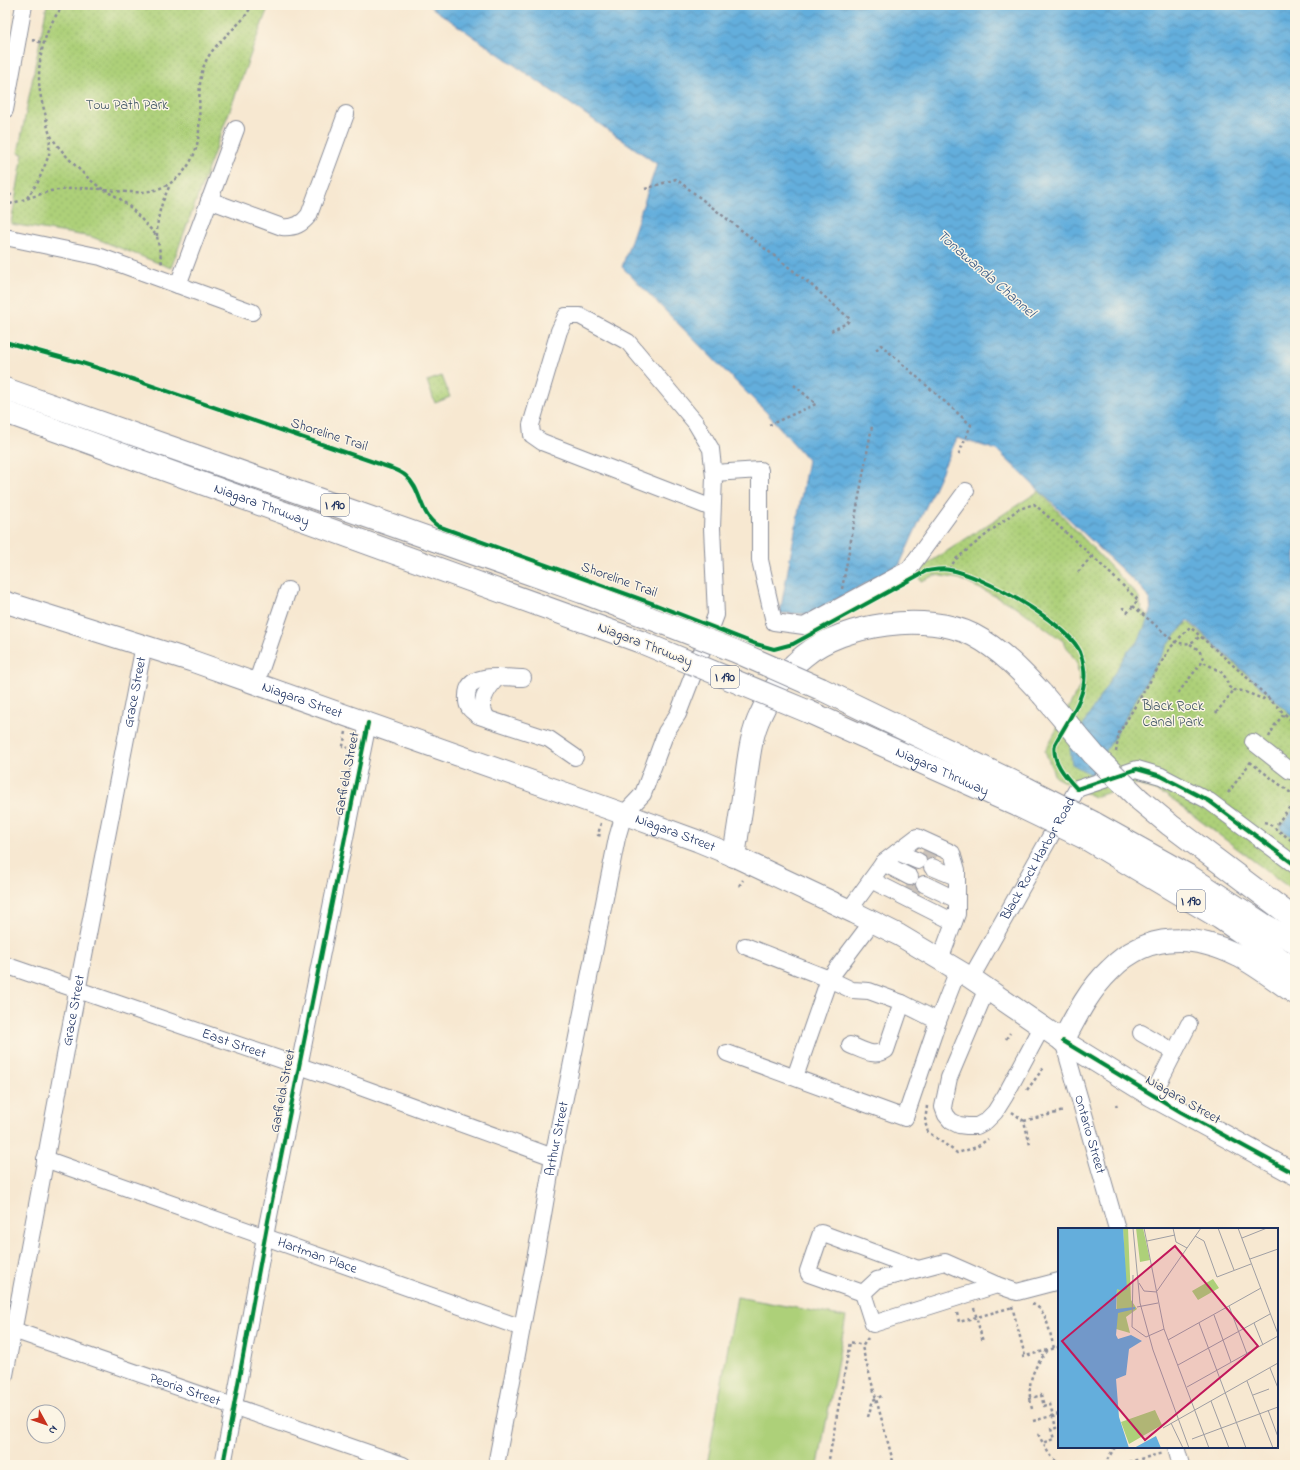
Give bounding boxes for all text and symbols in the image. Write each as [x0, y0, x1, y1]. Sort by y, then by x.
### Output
park label: Tow Path Park [86, 95, 169, 116]
water label: Tonawanda Channel [932, 225, 1042, 325]
street label: Shoreline Trail [288, 413, 370, 457]
street label: Niagara Thruway [211, 478, 313, 533]
road number: I 190 [321, 494, 349, 516]
street label: Shoreline Trail [578, 556, 660, 604]
street label: Niagara Thruway [594, 617, 696, 674]
street label: Grace Street [118, 655, 152, 730]
road number: I 190 [711, 666, 739, 688]
street label: Niagara Street [259, 676, 346, 724]
park label: Black Rock Canal Park [1141, 696, 1205, 733]
street label: Garfield Street [329, 730, 365, 818]
street label: Niagara Thruway [892, 742, 993, 803]
street label: Black Rock Harbor Road [995, 793, 1081, 925]
street label: Niagara Street [632, 808, 719, 858]
road number: I 190 [1177, 890, 1205, 912]
street label: Grace Street [57, 973, 91, 1048]
street label: East Street [199, 1023, 269, 1064]
street label: Garfield Street [265, 1047, 301, 1135]
street label: Niagara Street [1141, 1070, 1225, 1131]
street label: Ontario Street [1068, 1092, 1111, 1177]
street label: Arthur Street [539, 1099, 574, 1177]
inset map [1058, 1228, 1278, 1448]
street label: Hartman Place [275, 1232, 361, 1280]
street label: Peoria Street [147, 1367, 224, 1412]
north arrow [26, 1404, 66, 1444]
text: N [44, 1422, 61, 1438]

